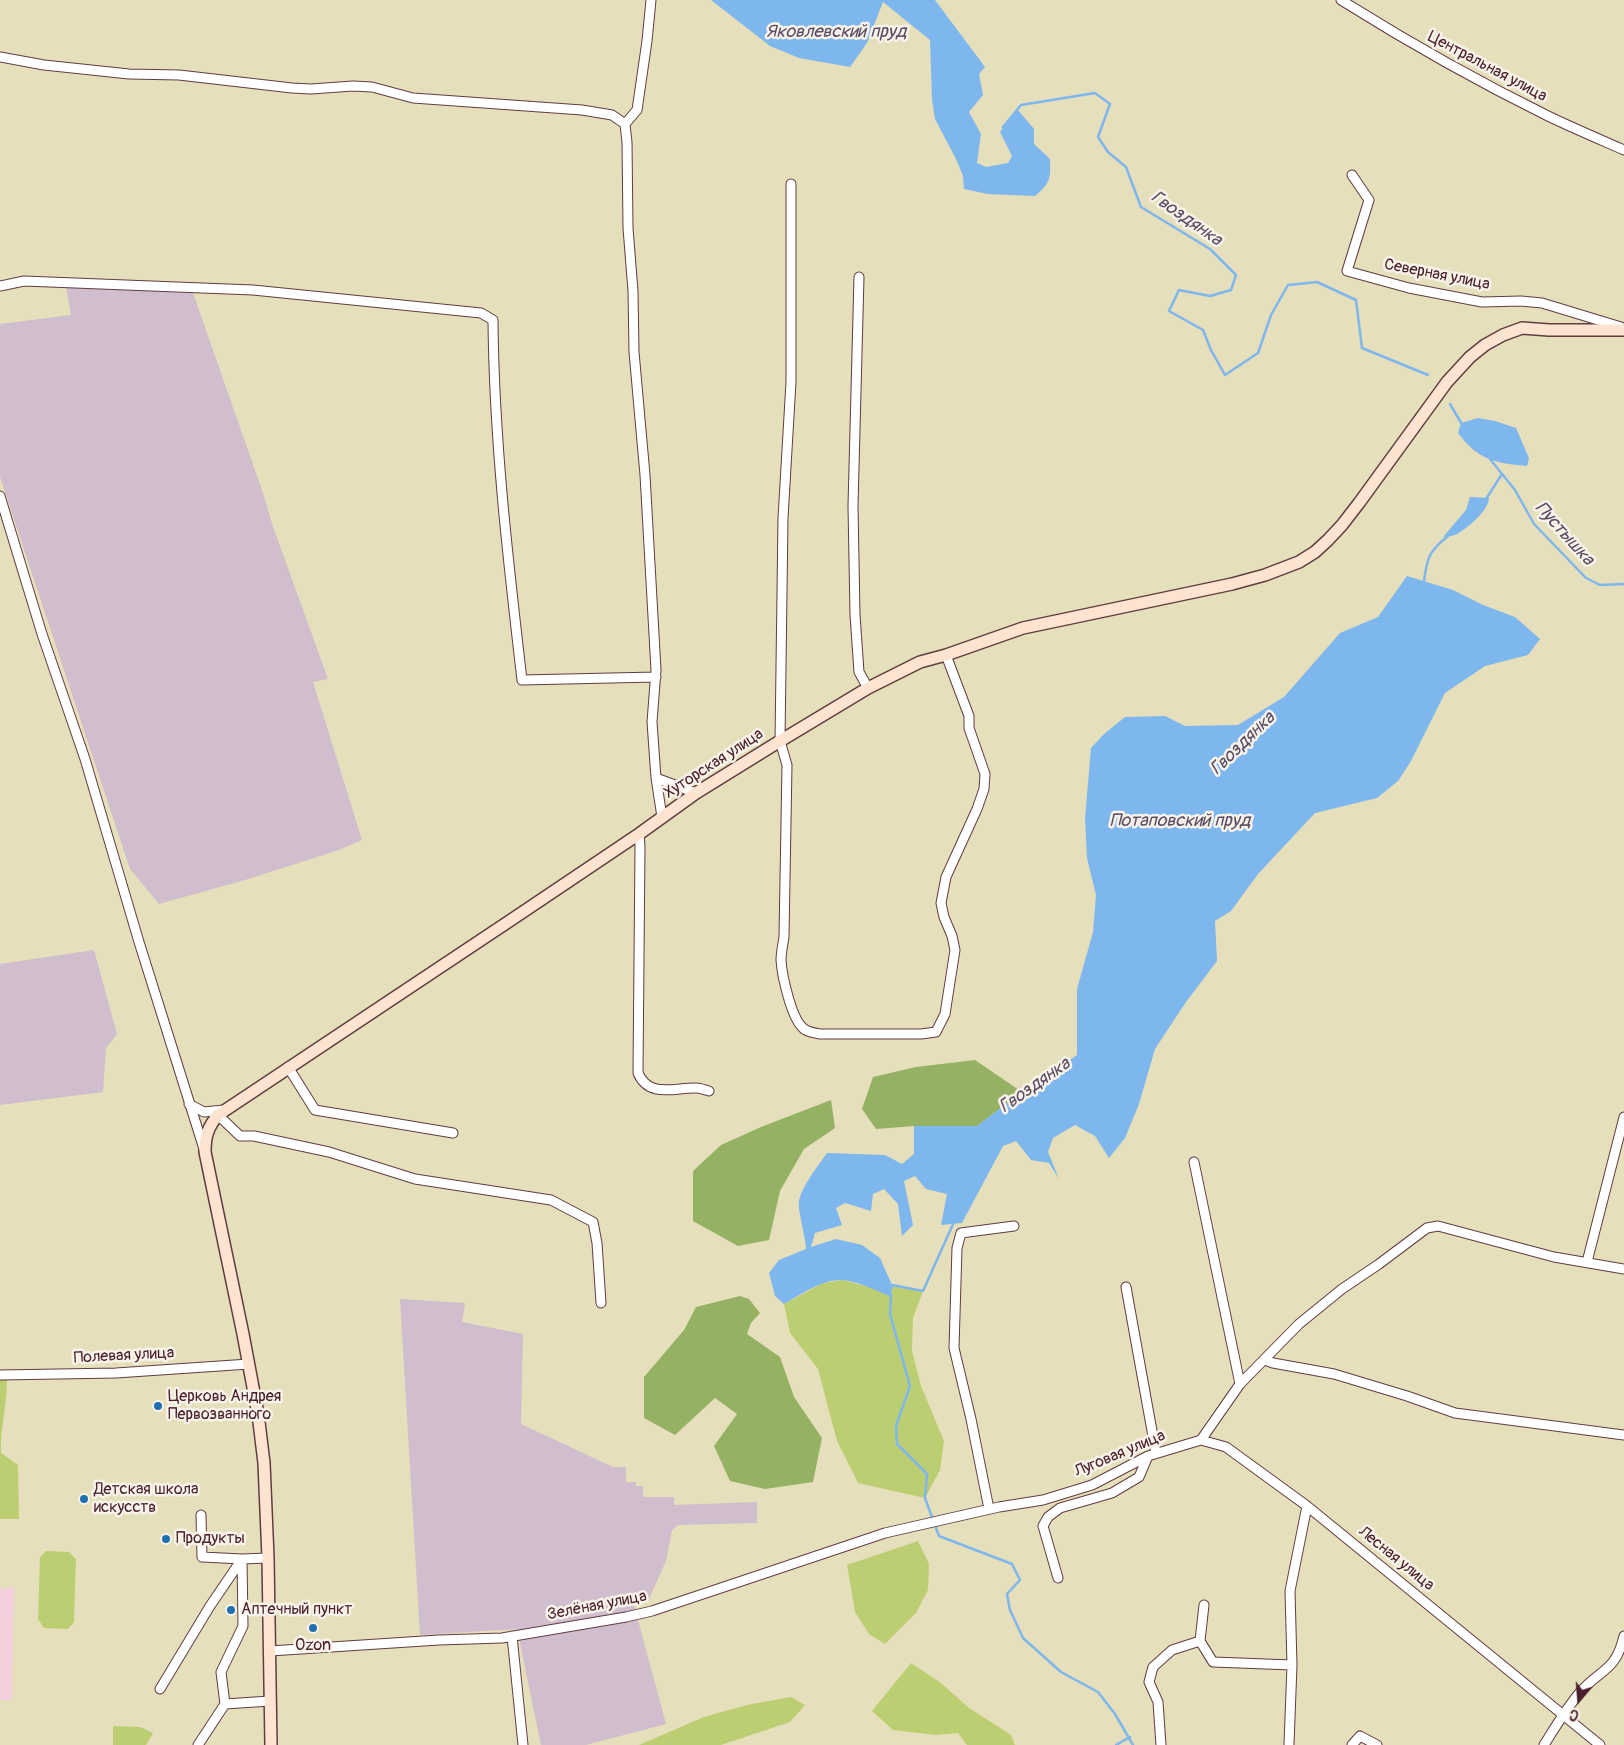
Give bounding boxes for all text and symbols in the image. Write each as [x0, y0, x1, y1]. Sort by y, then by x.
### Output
water label: Яковлевский пруд [766, 21, 906, 43]
street label: Центральная улица [1424, 27, 1550, 107]
water label: Гвоздянка [1146, 187, 1226, 251]
street label: Северная улица [1382, 255, 1492, 295]
water label: Пустышка [1530, 498, 1598, 570]
water label: Гвоздянка [1206, 708, 1280, 780]
street label: Хуторская улица [661, 725, 767, 803]
water label: Потаповский пруд [1110, 810, 1250, 832]
water label: Гвоздянка [995, 1054, 1075, 1118]
street label: Полевая улица [73, 1344, 175, 1368]
place label: Церковь Андрея Первозванного [168, 1387, 281, 1425]
marker: Церковь Андрея Первозванного [152, 1400, 164, 1412]
street label: Луговая улица [1072, 1426, 1168, 1482]
place label: Детская школа искусств [94, 1480, 198, 1518]
marker: Детская школа искусств [78, 1493, 90, 1505]
street label: Лесная улица [1354, 1523, 1438, 1595]
place label: Продукты [176, 1529, 245, 1549]
marker: Продукты [160, 1533, 172, 1545]
street label: Зелёная улица [546, 1587, 648, 1625]
place label: Аптечный пункт [241, 1600, 352, 1620]
marker: Аптечный пункт [225, 1604, 237, 1616]
marker: Ozon [307, 1622, 319, 1634]
place label: Ozon [295, 1636, 331, 1656]
north arrow [1554, 1675, 1604, 1725]
text: С [1567, 1705, 1581, 1724]

